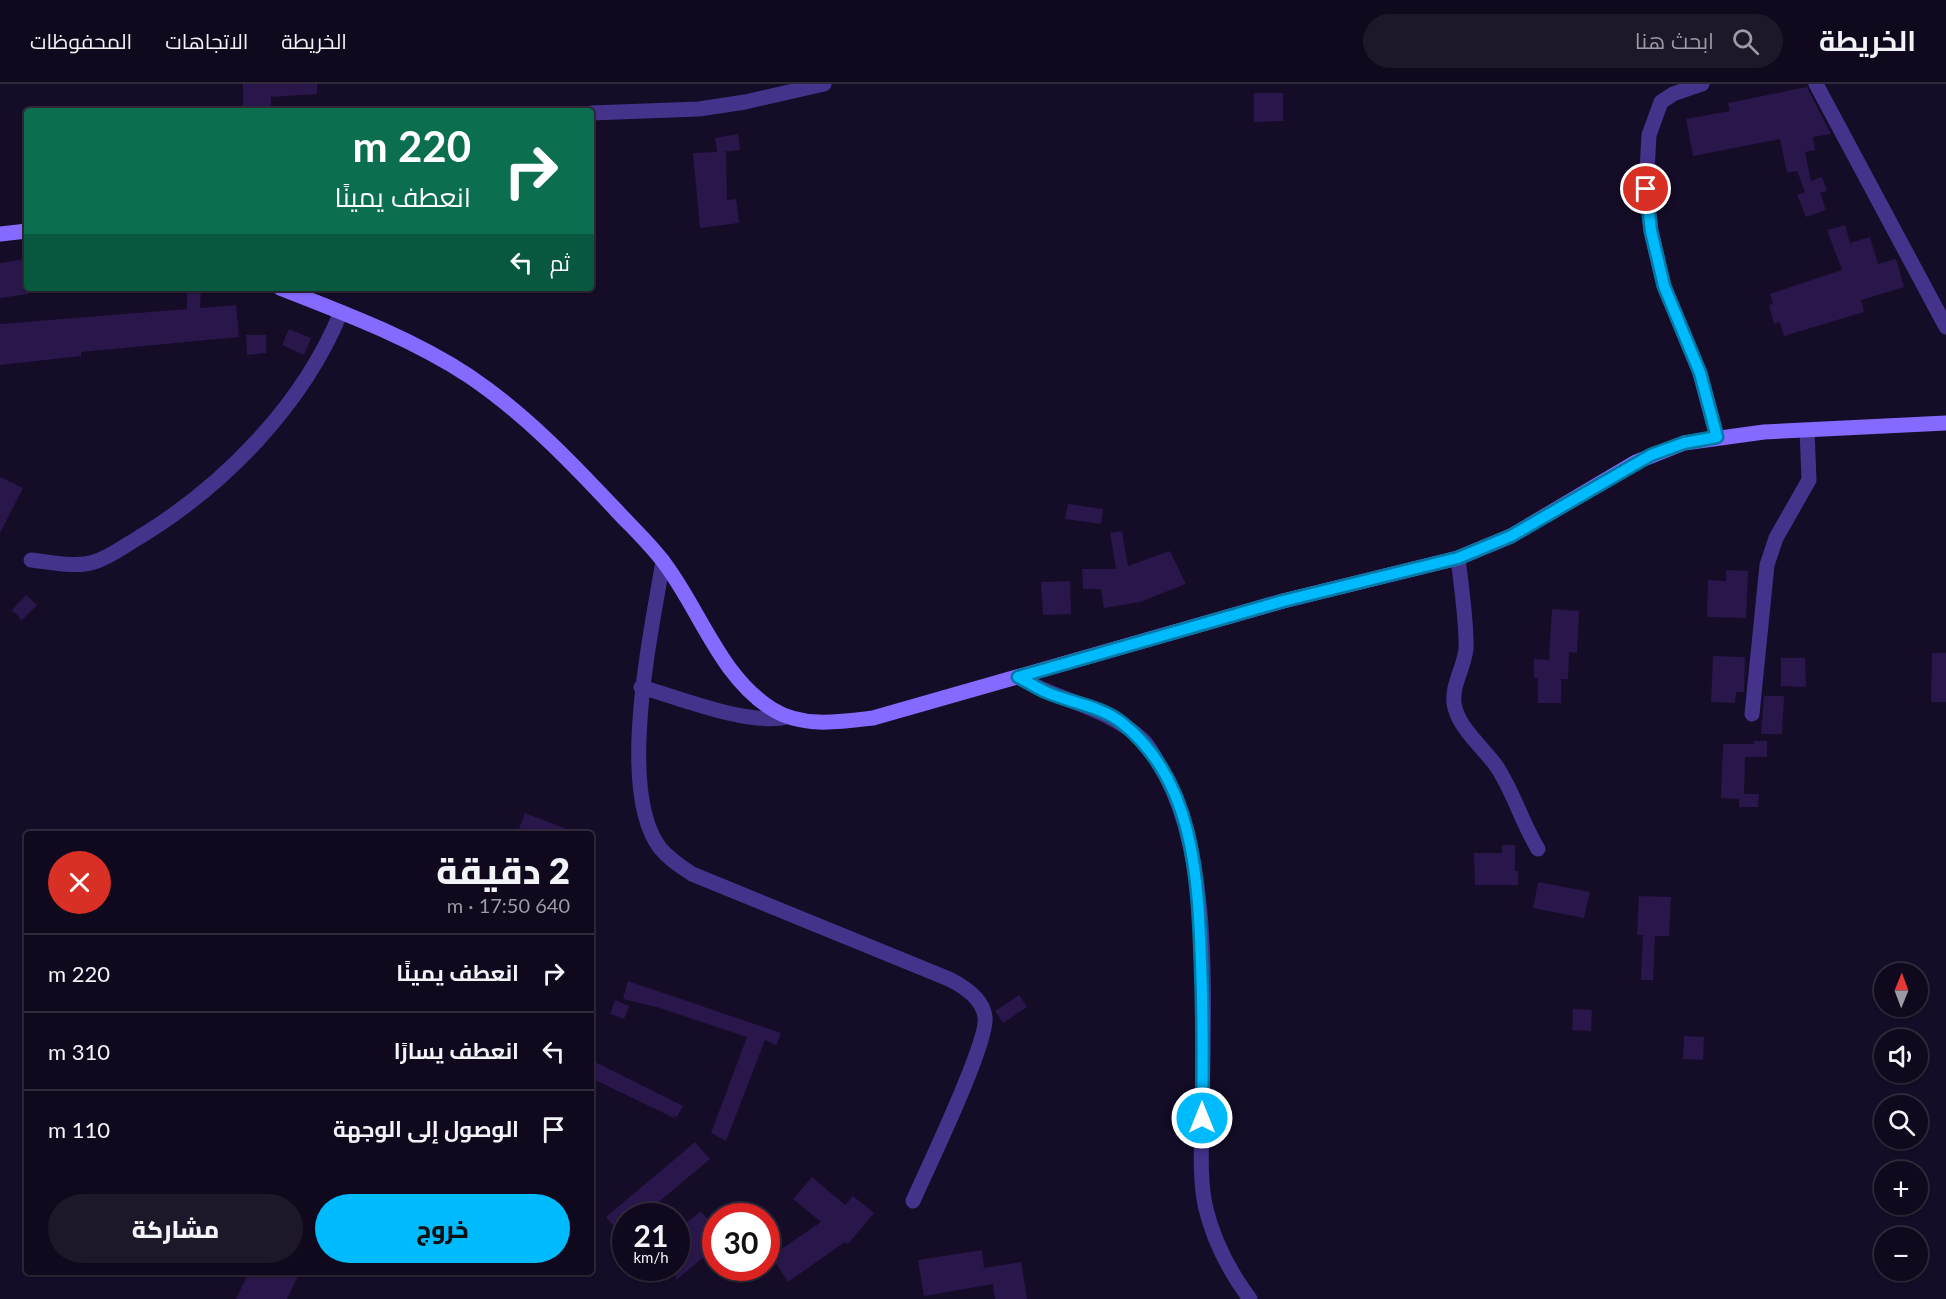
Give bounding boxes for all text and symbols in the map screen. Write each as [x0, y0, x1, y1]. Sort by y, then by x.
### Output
search box [1363, 14, 1783, 68]
text: الخريطة [1819, 23, 1916, 57]
icon: search [1729, 25, 1762, 58]
text: ابحث هنا [1635, 27, 1714, 54]
text: المحفوظات [30, 28, 132, 53]
text: الاتجاهات [165, 28, 248, 53]
text: الخريطة [281, 28, 347, 53]
text: 220 m [353, 121, 471, 171]
icon: right [492, 132, 570, 210]
pin [1620, 163, 1671, 214]
icon: arrive [1629, 172, 1662, 205]
text: انعطف يمينًا [334, 180, 471, 213]
icon: left [505, 246, 538, 279]
text: ثم [550, 249, 570, 276]
text: 2 دقيقة [436, 848, 570, 892]
button: close [48, 851, 111, 914]
text: 640 m · 17:50 [447, 893, 570, 917]
icon: right [537, 957, 570, 990]
text: انعطف يمينًا [396, 959, 519, 986]
text: 220 m [48, 960, 110, 987]
north arrow [1874, 963, 1928, 1017]
map controls [1874, 963, 1928, 1281]
button: sound [1874, 1029, 1928, 1083]
icon: left [537, 1035, 570, 1068]
text: انعطف يسارًا [394, 1037, 519, 1064]
text: 310 m [48, 1038, 110, 1065]
position arrow [1170, 1086, 1234, 1150]
button: search [1874, 1095, 1928, 1149]
icon: arrive [537, 1113, 570, 1146]
text: الوصول إلى الوجهة [333, 1115, 519, 1142]
text: 110 m [48, 1116, 110, 1143]
button: + [1874, 1161, 1928, 1215]
button: مشاركة [48, 1194, 303, 1263]
button: خروج [315, 1194, 570, 1263]
speed limit sign: 30 [702, 1203, 780, 1281]
text: 21 [634, 1217, 668, 1253]
button: − [1874, 1227, 1928, 1281]
text: km/h [633, 1248, 669, 1266]

